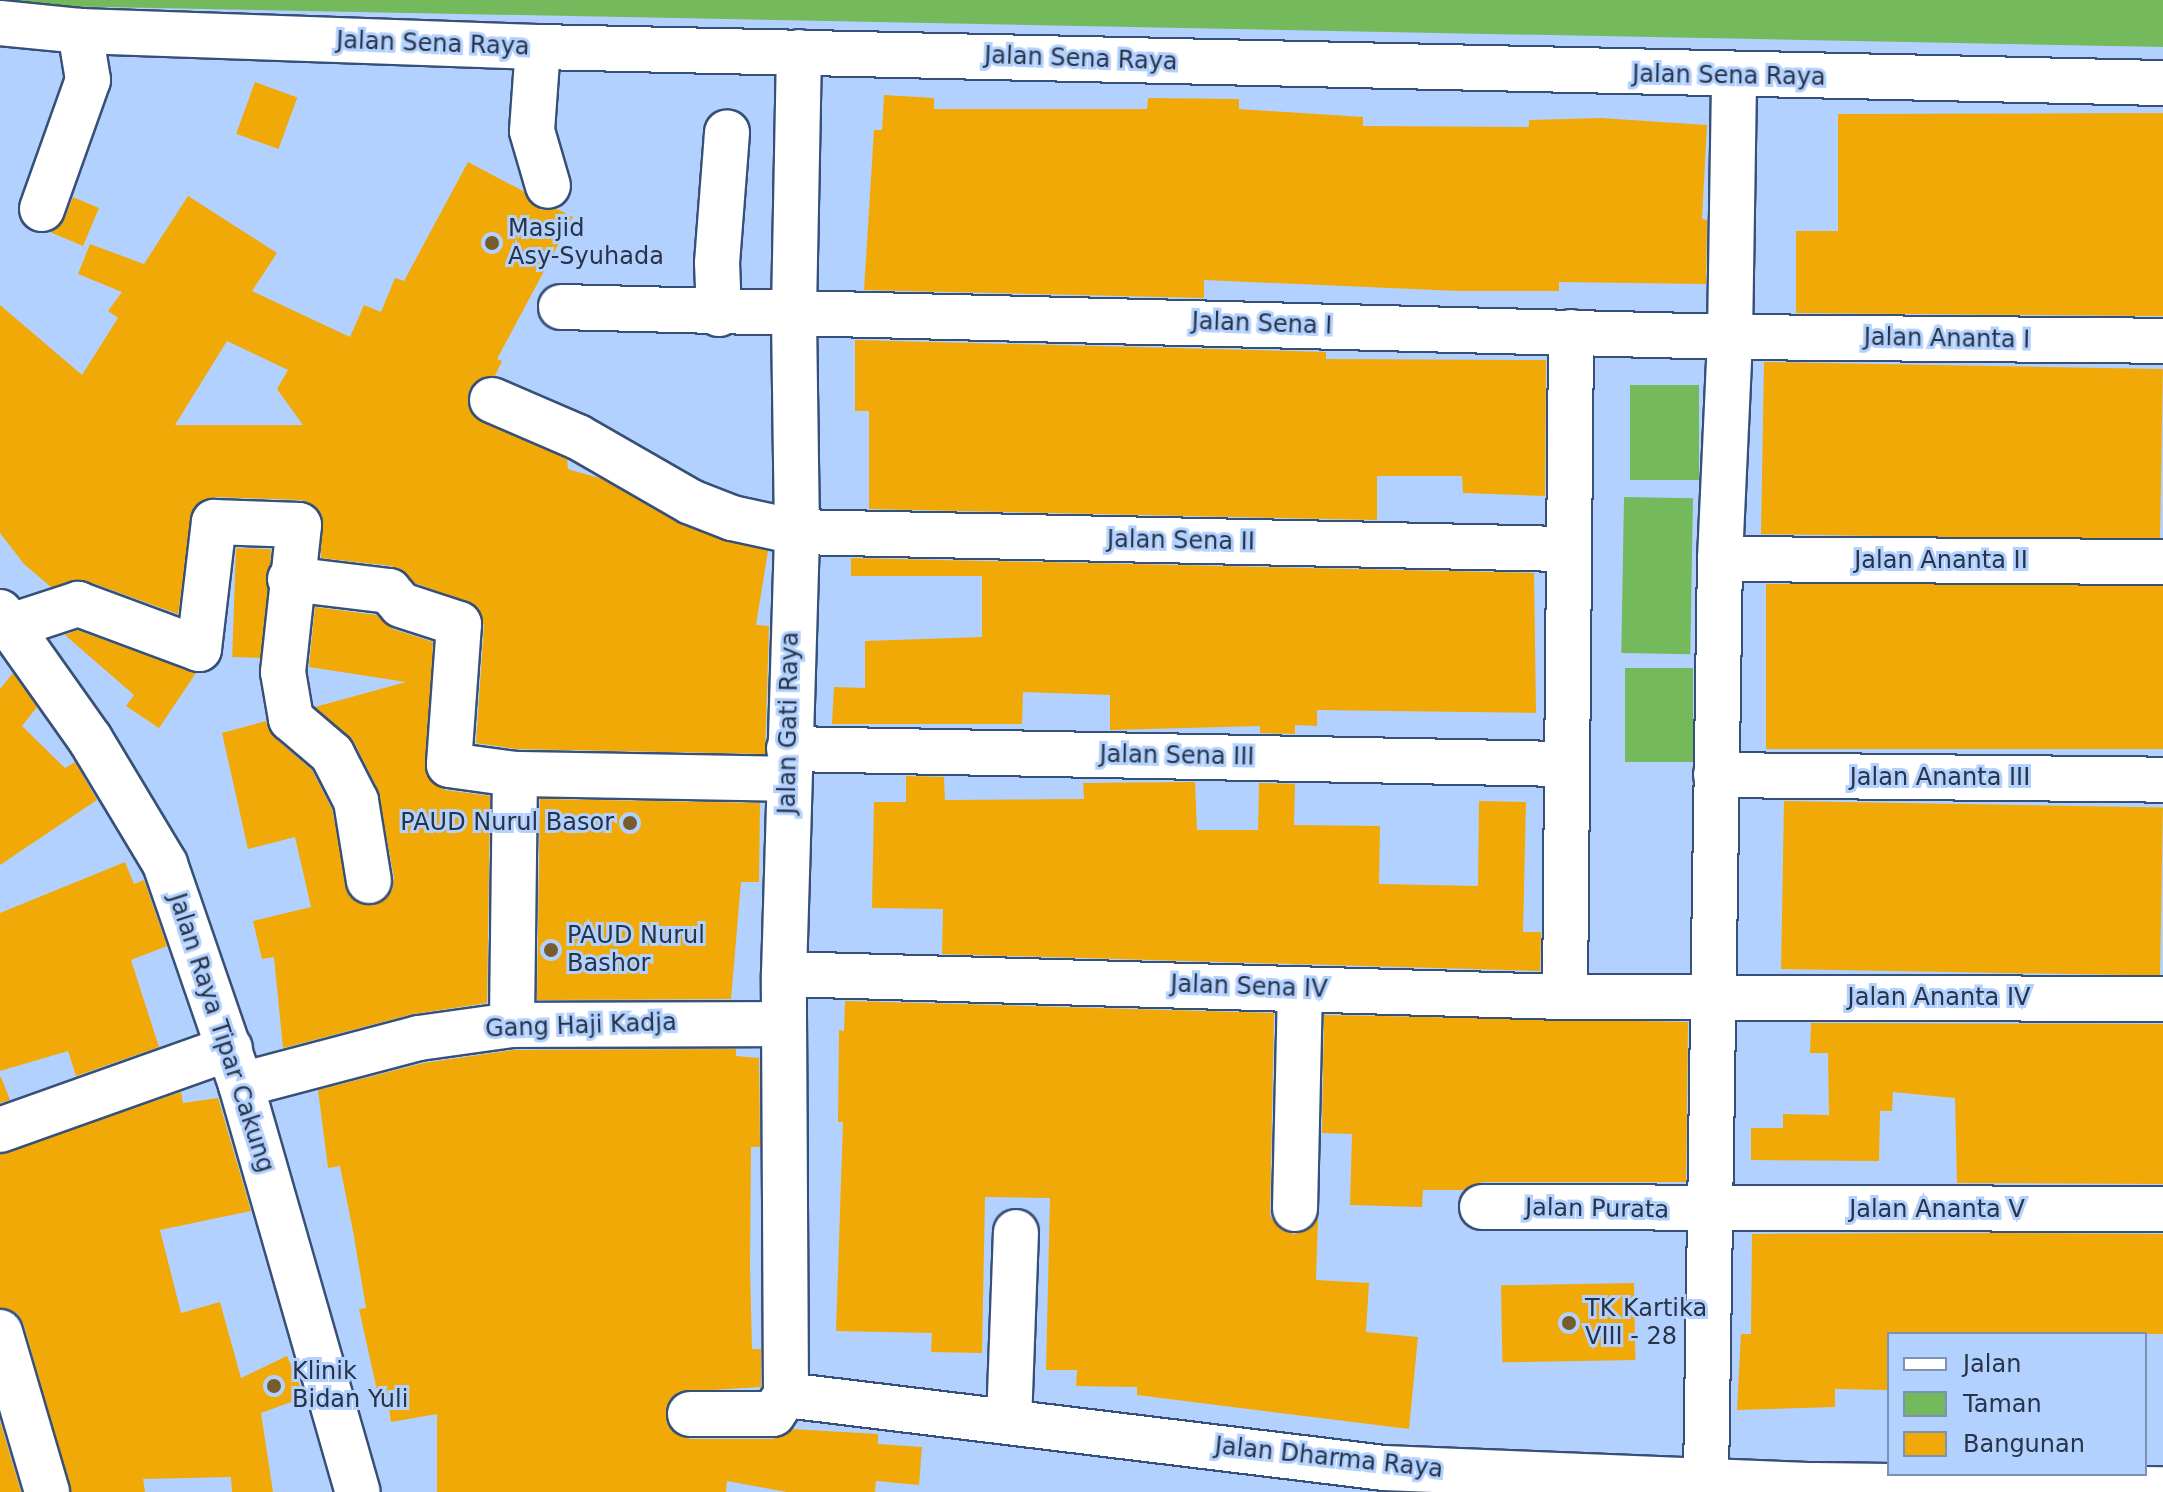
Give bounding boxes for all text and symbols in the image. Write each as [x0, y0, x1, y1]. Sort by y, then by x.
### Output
street label: Jalan Sena Raya [336, 26, 530, 62]
street label: Jalan Sena Raya [984, 41, 1178, 77]
street label: Jalan Sena Raya [1632, 60, 1826, 92]
place label: Masjid Asy-Syuhada [508, 215, 664, 271]
marker: Masjid Asy-Syuhada [483, 234, 501, 252]
street label: Jalan Sena I [1191, 307, 1333, 341]
street label: Jalan Ananta I [1864, 323, 2030, 355]
street label: Jalan Sena II [1107, 525, 1255, 557]
street label: Jalan Ananta II [1854, 547, 2028, 575]
street label: Jalan Gati Raya [773, 631, 805, 815]
street label: Jalan Sena III [1099, 740, 1255, 772]
street label: Jalan Ananta III [1850, 764, 2030, 792]
place label: PAUD Nurul Basor [400, 809, 614, 837]
marker: PAUD Nurul Basor [621, 814, 639, 832]
street label: Jalan Raya Tipar Cakung [162, 890, 280, 1176]
place label: PAUD Nurul Bashor [567, 922, 705, 978]
marker: PAUD Nurul Bashor [542, 941, 560, 959]
street label: Jalan Sena IV [1170, 970, 1328, 1004]
street label: Jalan Ananta IV [1848, 984, 2030, 1012]
street label: Gang Haji Kadja [485, 1008, 677, 1044]
street label: Jalan Purata [1525, 1193, 1669, 1225]
street label: Jalan Ananta V [1849, 1196, 2025, 1224]
place label: TK Kartika VIII - 28 [1585, 1295, 1707, 1351]
marker: TK Kartika VIII - 28 [1560, 1314, 1578, 1332]
legend [1887, 1332, 2147, 1476]
text: Jalan [1963, 1350, 2021, 1378]
place label: Klinik Bidan Yuli [292, 1358, 408, 1414]
marker: Klinik Bidan Yuli [263, 1375, 285, 1397]
text: Taman [1963, 1390, 2042, 1418]
text: Bangunan [1963, 1430, 2085, 1458]
street label: Jalan Dharma Raya [1213, 1432, 1445, 1484]

